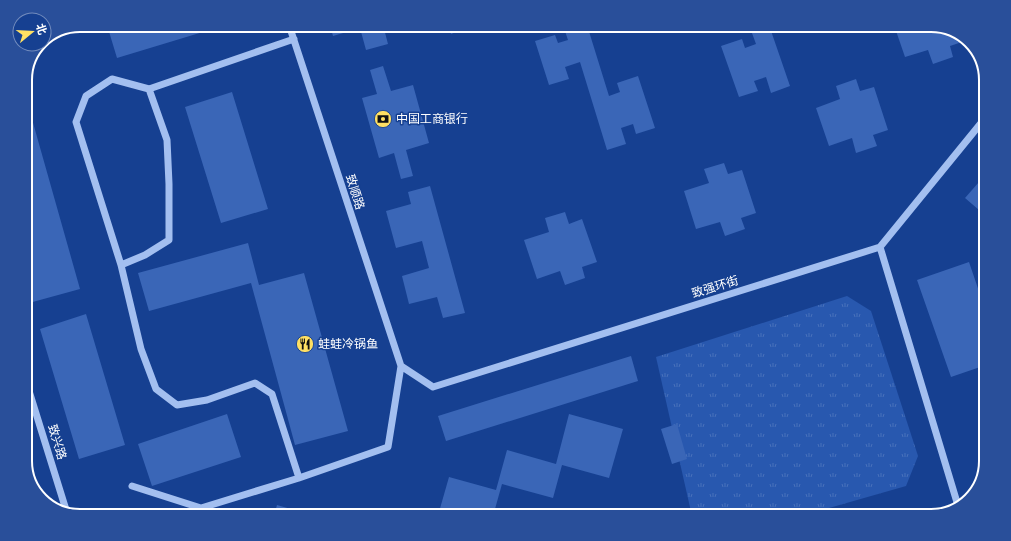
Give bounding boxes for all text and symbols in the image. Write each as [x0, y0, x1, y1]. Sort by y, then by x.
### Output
north arrow [12, 12, 52, 52]
text: 北 [33, 21, 51, 36]
bank icon: 中国工商银行 [373, 109, 393, 129]
place label: 中国工商银行 [396, 110, 468, 127]
street label: 致顺路 [342, 172, 369, 212]
street label: 致强环街 [689, 271, 740, 302]
restaurant icon: 蛙蛙冷锅鱼 [295, 334, 315, 354]
place label: 蛙蛙冷锅鱼 [318, 335, 378, 352]
street label: 致兴路 [44, 422, 71, 462]

